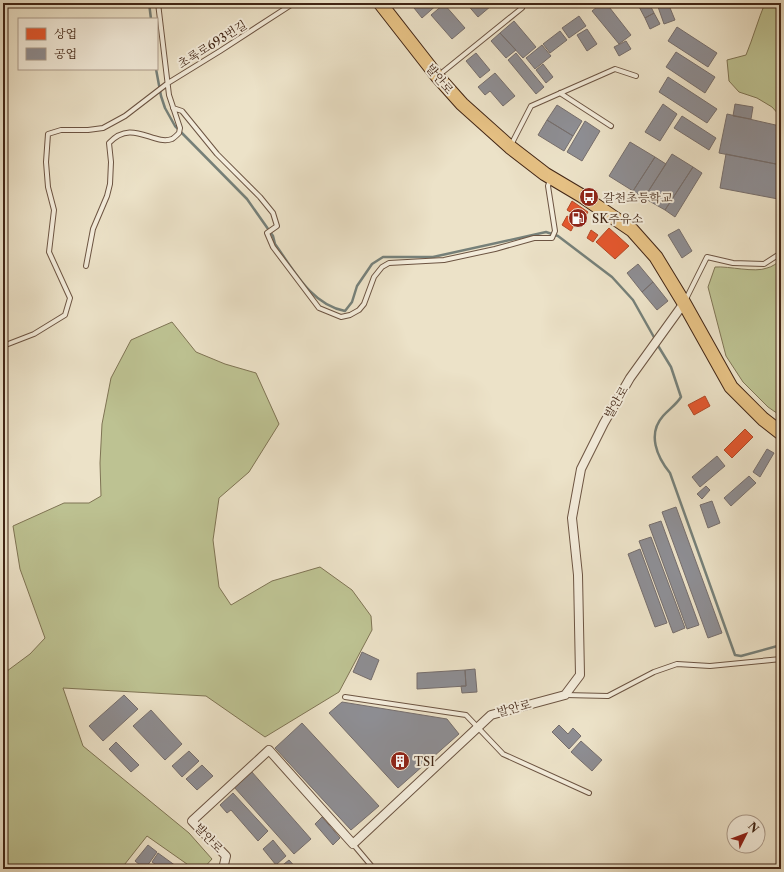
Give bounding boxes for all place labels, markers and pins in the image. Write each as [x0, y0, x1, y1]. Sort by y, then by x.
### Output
bus stop icon: 갈천초등학교 [578, 186, 600, 208]
place label: 갈천초등학교 [603, 190, 673, 205]
fuel station icon: SK주유소 [567, 207, 589, 229]
place label: SK주유소 [592, 211, 644, 226]
building icon: TSI [389, 750, 411, 772]
place label: TSI [414, 754, 435, 769]

